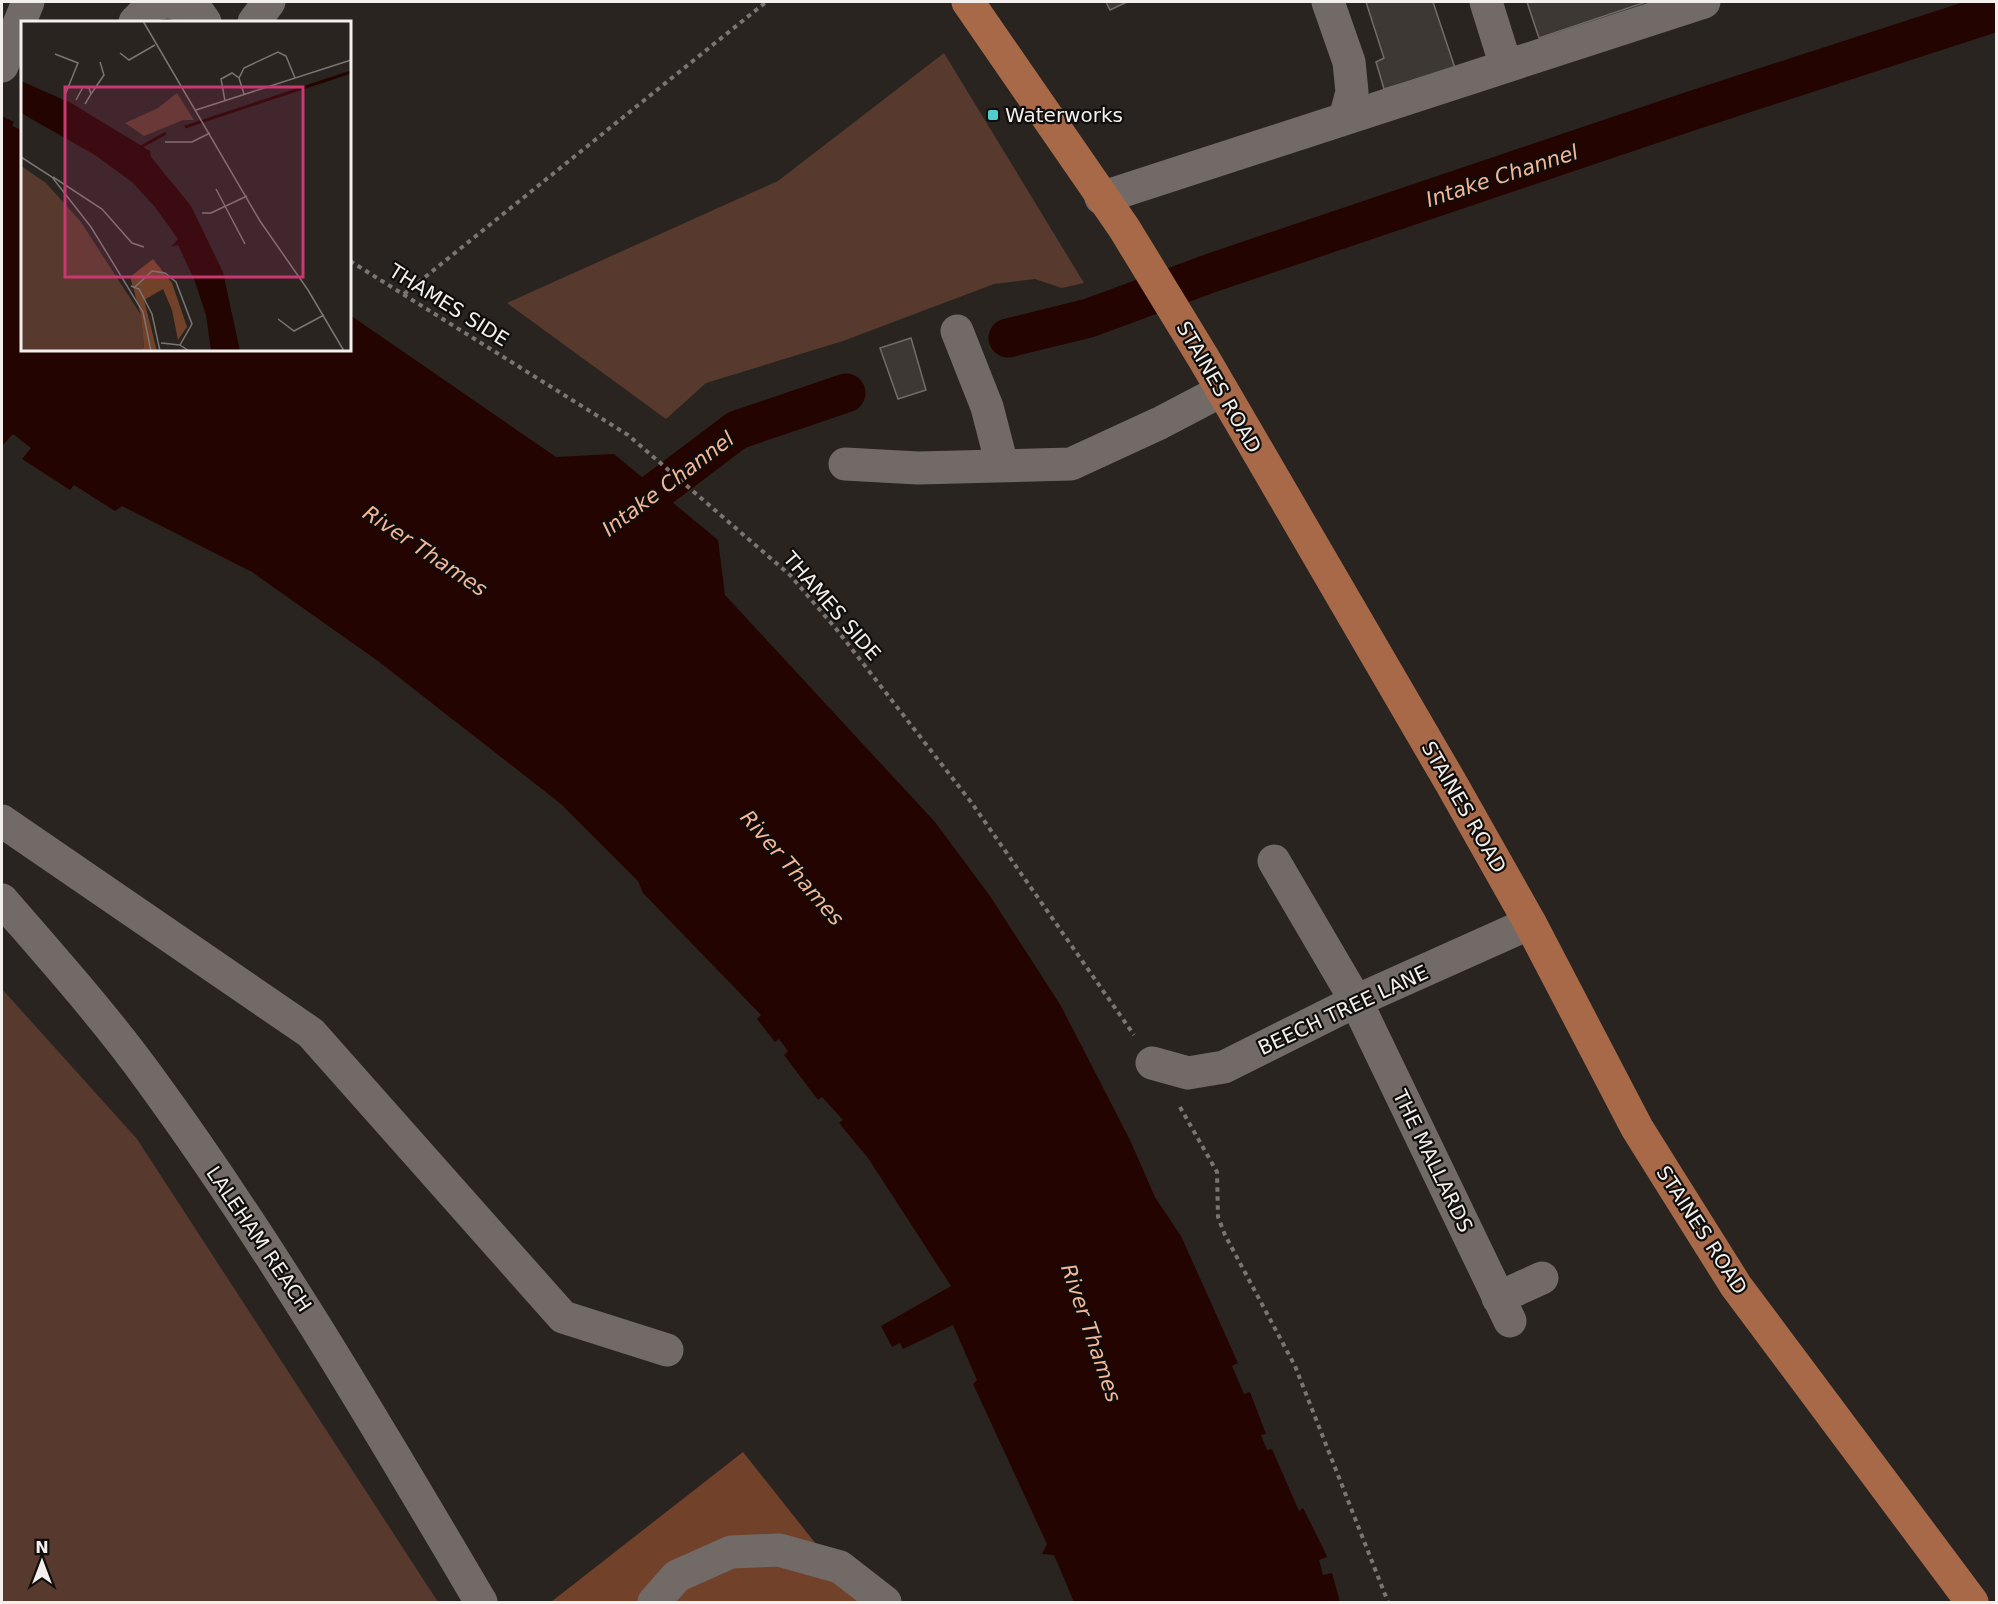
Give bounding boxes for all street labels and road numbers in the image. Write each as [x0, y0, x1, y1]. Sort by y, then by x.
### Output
street label: THAMES SIDE [384, 258, 513, 351]
street label: STAINES ROAD [1172, 317, 1266, 457]
street label: THAMES SIDE [778, 546, 886, 665]
street label: STAINES ROAD [1417, 737, 1511, 877]
street label: BEECH TREE LANE [1254, 960, 1432, 1060]
street label: THE MALLARDS [1388, 1085, 1478, 1236]
street label: STAINES ROAD [1652, 1161, 1752, 1299]
street label: LALEHAM REACH [201, 1162, 317, 1316]

